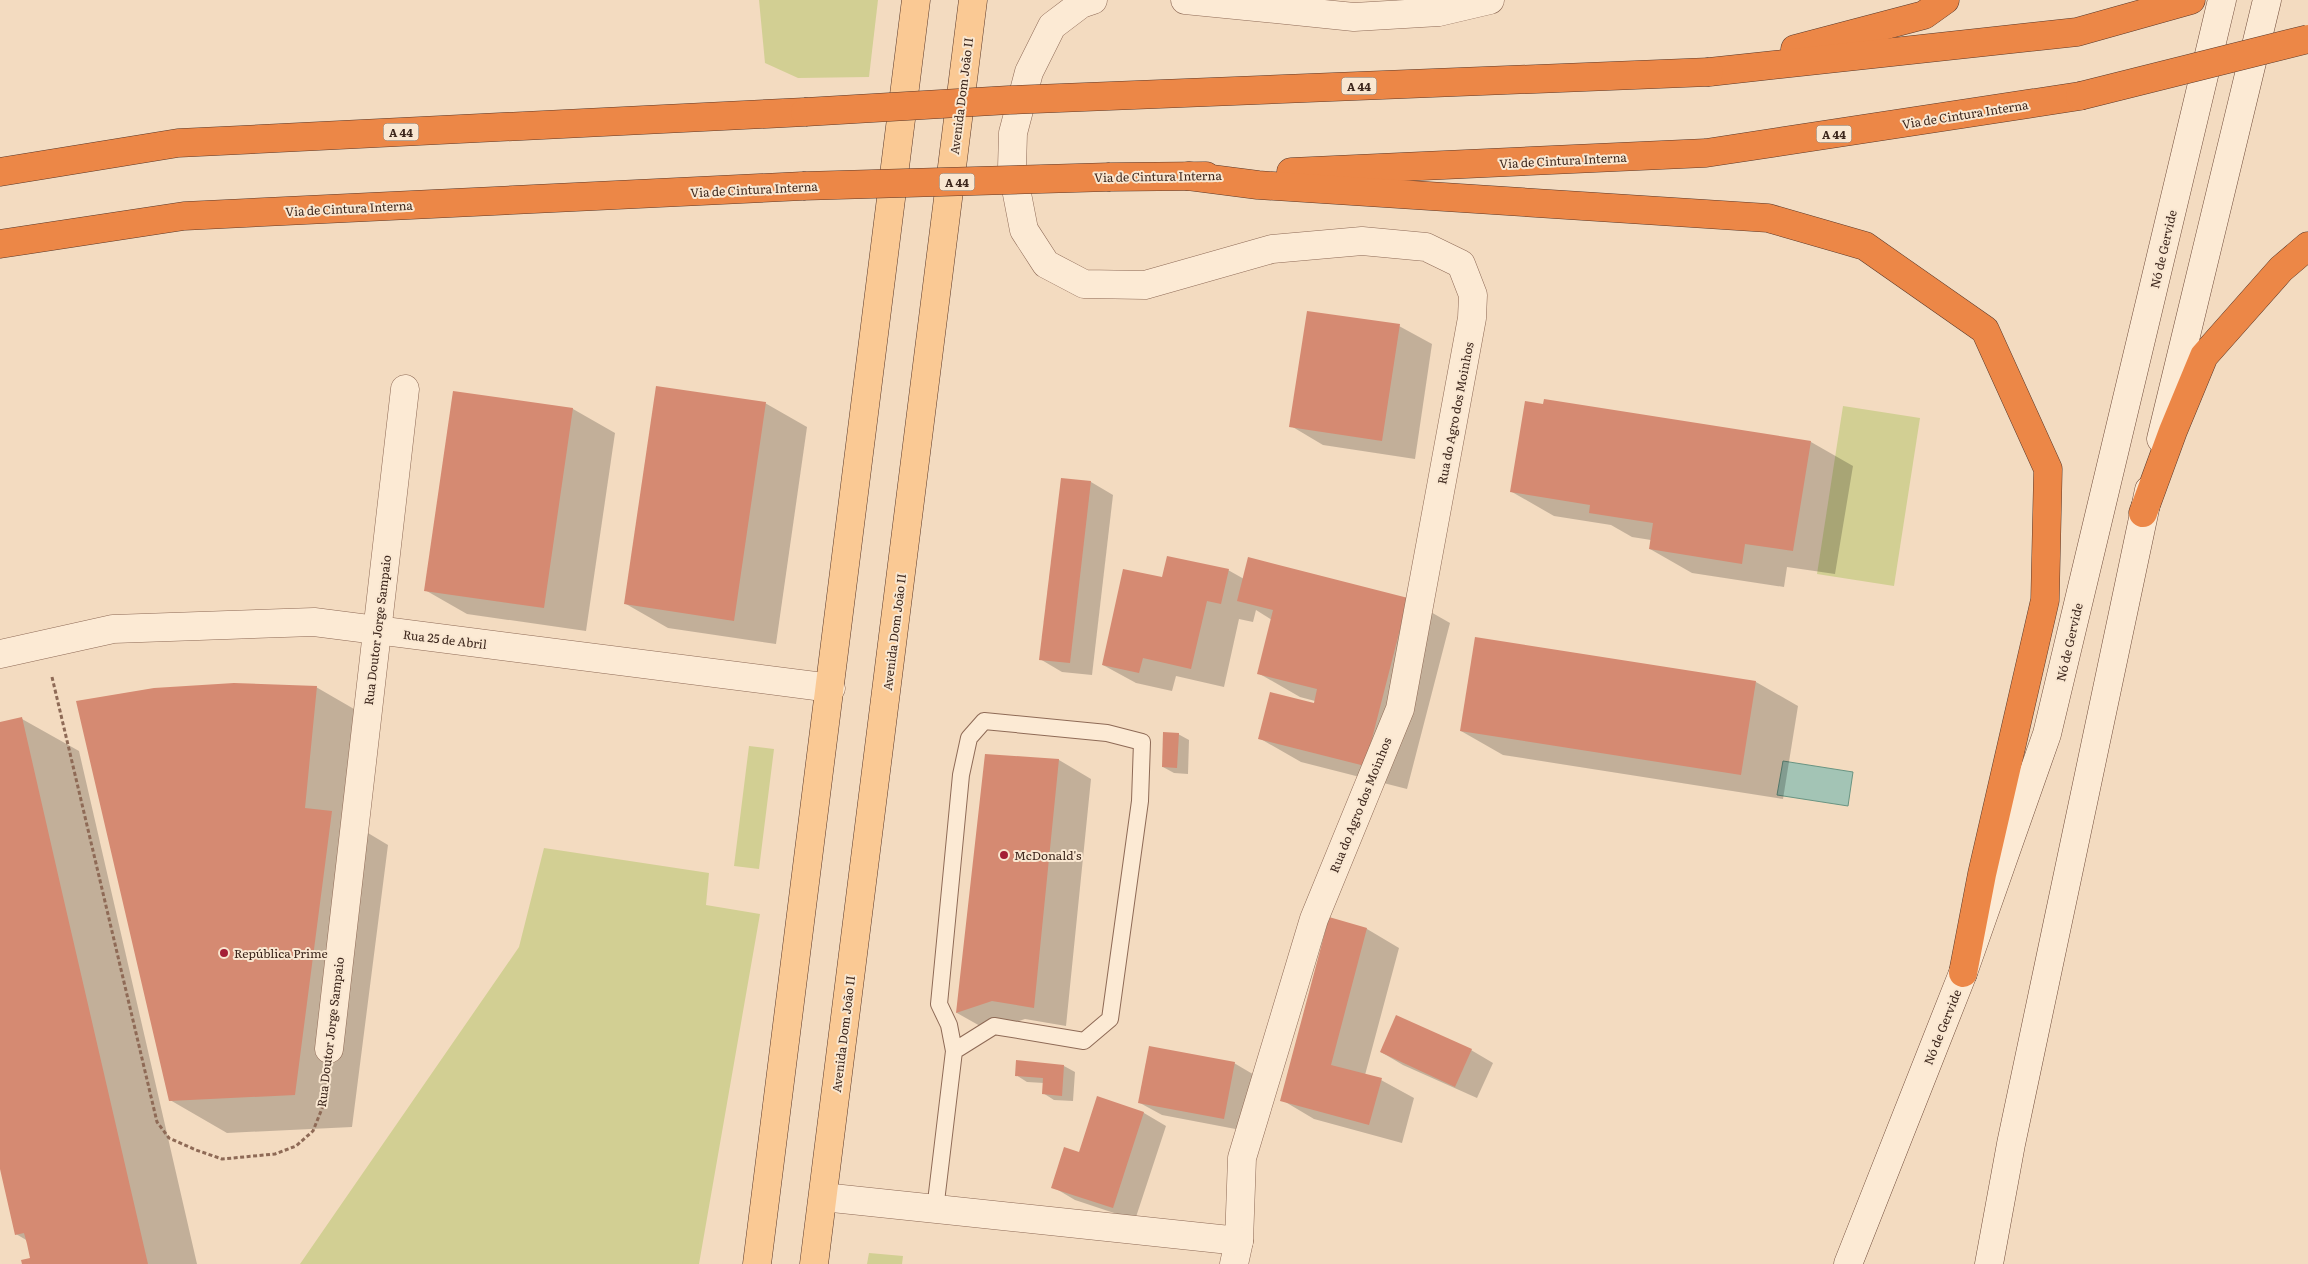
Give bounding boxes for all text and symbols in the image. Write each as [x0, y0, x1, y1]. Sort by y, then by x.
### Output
street label: Avenida Dom João II [945, 36, 977, 156]
road number: A 44 [1342, 78, 1376, 94]
street label: Via de Cintura Interna [1901, 95, 2030, 133]
road number: A 44 [384, 124, 418, 140]
road number: A 44 [1816, 126, 1852, 142]
street label: Via de Cintura Interna [1499, 148, 1628, 172]
street label: Via de Cintura Interna [1094, 166, 1223, 186]
road number: A 44 [940, 173, 974, 190]
street label: Via de Cintura Interna [690, 177, 819, 201]
street label: Via de Cintura Interna [285, 196, 414, 220]
street label: Nó de Gervide [2145, 208, 2181, 290]
street label: Rua do Agro dos Moinhos [1432, 340, 1478, 486]
street label: Rua Doutor Jorge Sampaio [359, 554, 395, 706]
street label: Avenida Dom João II [878, 572, 910, 692]
street label: Nó de Gervide [2051, 601, 2087, 683]
street label: Rua 25 de Abril [402, 625, 488, 653]
street label: Rua do Agro dos Moinhos [1325, 734, 1396, 875]
place label: McDonald's [1014, 846, 1082, 864]
marker: McDonald's [998, 849, 1010, 861]
place label: República Prime [234, 944, 328, 962]
marker: República Prime [218, 947, 230, 959]
street label: Rua Doutor Jorge Sampaio [312, 956, 348, 1108]
street label: Avenida Dom João II [827, 974, 859, 1094]
street label: Nó de Gervide [1919, 987, 1965, 1067]

